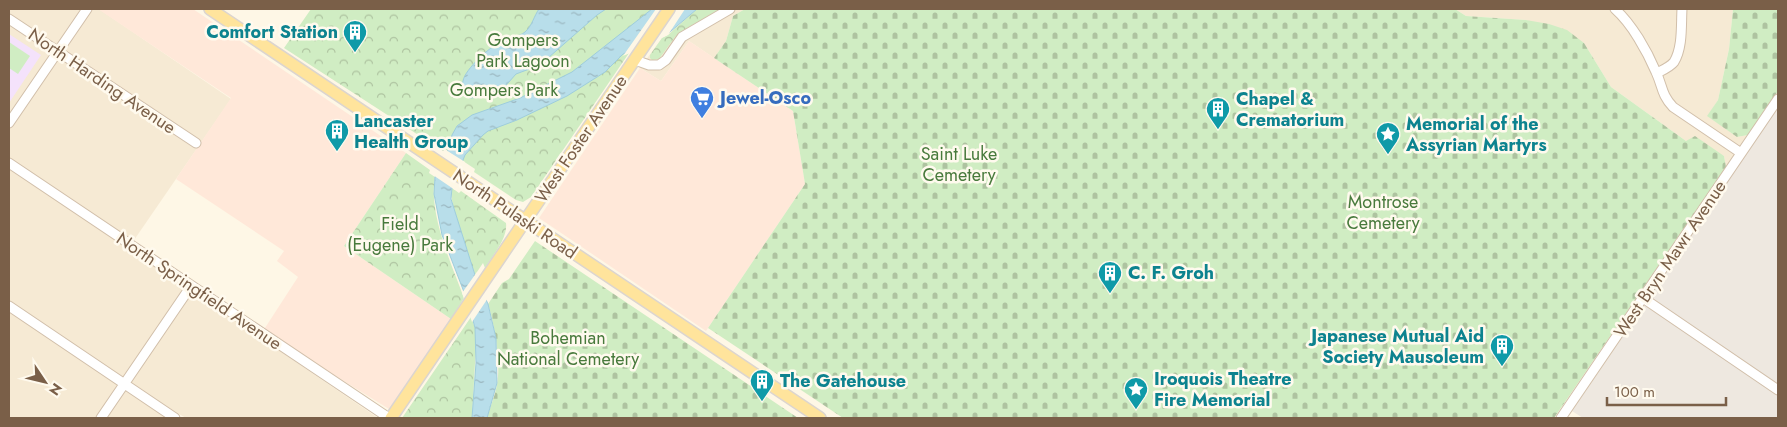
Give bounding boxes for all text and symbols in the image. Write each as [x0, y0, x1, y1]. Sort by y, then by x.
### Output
place label: Comfort Station [206, 19, 338, 45]
building icon: Comfort Station [342, 19, 368, 53]
street label: North Harding Avenue [23, 22, 181, 140]
park label: Gompers Park Lagoon [476, 27, 570, 74]
street label: West Foster Avenue [528, 70, 634, 208]
park label: Gompers Park [450, 77, 558, 103]
supermarket icon: Jewel-Osco [689, 85, 715, 119]
place label: Jewel-Osco [717, 85, 811, 111]
place label: Chapel & Crematorium [1236, 86, 1344, 133]
building icon: Chapel & Crematorium [1205, 96, 1231, 130]
place label: Lancaster Health Group [354, 108, 468, 155]
place label: Memorial of the Assyrian Martyrs [1405, 111, 1547, 158]
building icon: Lancaster Health Group [324, 118, 350, 152]
place icon: Memorial of the Assyrian Martyrs [1375, 121, 1401, 155]
park label: Saint Luke Cemetery [921, 141, 997, 188]
street label: North Pulaski Road [448, 163, 582, 265]
street label: West Bryn Mawr Avenue [1607, 175, 1733, 343]
park label: Montrose Cemetery [1346, 189, 1420, 236]
park label: Field (Eugene) Park [347, 211, 453, 258]
street label: North Springfield Avenue [111, 226, 287, 356]
building icon: C. F. Groh [1097, 260, 1123, 294]
place label: C. F. Groh [1128, 260, 1214, 286]
place label: Japanese Mutual Aid Society Mausoleum [1308, 323, 1484, 370]
park label: Bohemian National Cemetery [497, 325, 639, 372]
building icon: Japanese Mutual Aid Society Mausoleum [1489, 333, 1515, 367]
north arrow [20, 357, 70, 407]
place label: Iroquois Theatre Fire Memorial [1154, 366, 1292, 413]
building icon: The Gatehouse [749, 368, 775, 402]
place label: The Gatehouse [780, 368, 906, 394]
scale bar [1607, 374, 1726, 406]
place icon: Iroquois Theatre Fire Memorial [1123, 376, 1149, 410]
text: N [44, 379, 67, 400]
text: 100 m [1614, 381, 1655, 403]

